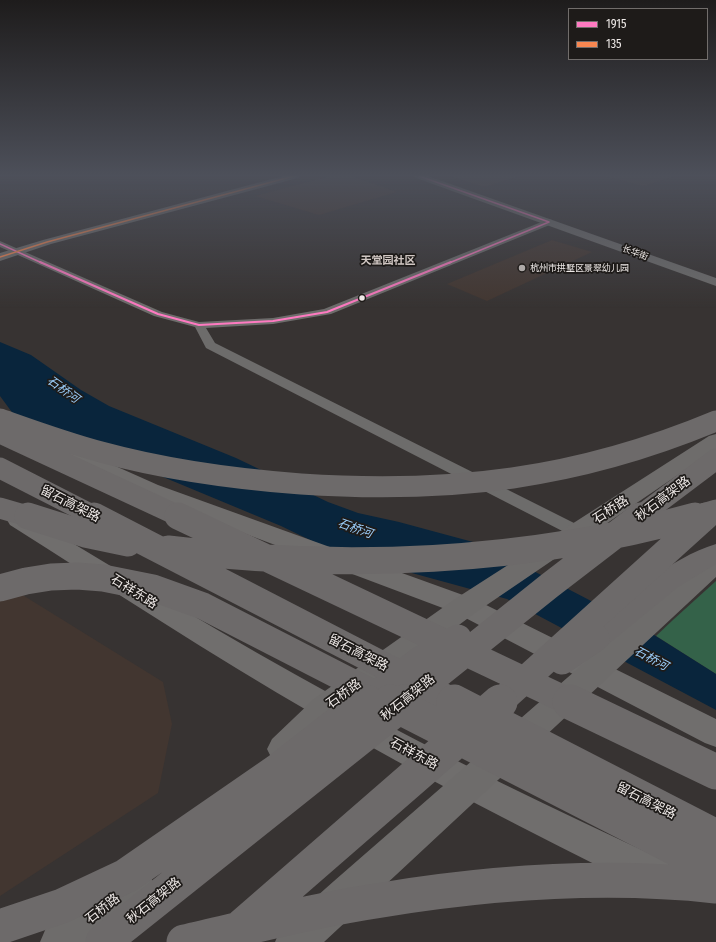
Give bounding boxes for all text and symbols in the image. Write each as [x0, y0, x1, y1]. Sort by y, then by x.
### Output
legend [568, 8, 708, 60]
text: 1915 [606, 17, 627, 31]
text: 135 [606, 37, 622, 51]
street label: 长华街 [620, 243, 650, 263]
district label: 天堂园社区 [361, 254, 415, 268]
marker: 杭州市拱墅区景翠幼儿园 [517, 263, 527, 273]
place label: 杭州市拱墅区景翠幼儿园 [530, 263, 629, 273]
unlabelled marker [357, 293, 367, 303]
water label: 石桥河 [44, 374, 82, 406]
street label: 秋石高架路 [632, 473, 694, 525]
street label: 留石高架路 [38, 482, 102, 526]
street label: 石桥路 [590, 493, 632, 527]
water label: 石桥河 [336, 516, 374, 542]
street label: 石祥东路 [108, 572, 160, 612]
street label: 留石高架路 [326, 631, 390, 675]
water label: 石桥河 [632, 644, 670, 674]
street label: 秋石高架路 [378, 671, 438, 725]
street label: 石桥路 [324, 676, 364, 712]
street label: 石祥东路 [387, 735, 441, 773]
street label: 留石高架路 [614, 779, 678, 823]
street label: 秋石高架路 [124, 874, 184, 928]
street label: 石桥路 [83, 891, 123, 927]

